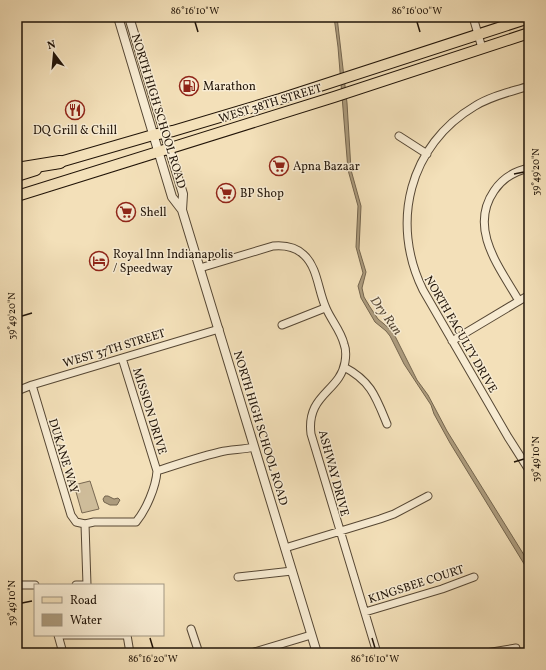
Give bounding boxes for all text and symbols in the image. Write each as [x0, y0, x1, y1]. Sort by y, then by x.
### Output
text: 86°16'10"W [171, 4, 219, 18]
text: 86°16'00"W [392, 4, 442, 18]
street label: NORTH HIGH SCHOOL ROAD [127, 32, 189, 191]
north arrow [34, 34, 74, 74]
text: N [46, 38, 58, 54]
fuel station icon: Marathon [178, 75, 200, 97]
place label: Marathon [203, 79, 256, 95]
street label: WEST 38TH STREET [217, 81, 324, 127]
restaurant icon: DQ Grill & Chill [64, 99, 86, 121]
place label: DQ Grill & Chill [33, 123, 117, 139]
text: 39°49'20"N [529, 148, 543, 196]
supermarket icon: Apna Bazaar [268, 155, 290, 177]
place label: Apna Bazaar [293, 159, 360, 175]
supermarket icon: BP Shop [215, 182, 237, 204]
place label: BP Shop [240, 186, 284, 202]
supermarket icon: Shell [115, 201, 137, 223]
place label: Shell [140, 205, 167, 221]
place label: Royal Inn Indianapolis / Speedway [113, 247, 233, 277]
hotel icon: Royal Inn Indianapolis / Speedway [88, 250, 110, 272]
street label: NORTH FACULTY DRIVE [420, 273, 500, 396]
text: 39°49'20"N [5, 292, 19, 340]
water label: Dry Run [365, 293, 406, 340]
street label: WEST 37TH STREET [61, 326, 167, 372]
street label: NORTH HIGH SCHOOL ROAD [229, 349, 291, 508]
street label: MISSION DRIVE [128, 366, 170, 457]
street label: DUKANE WAY [44, 417, 82, 496]
street label: ASHWAY DRIVE [314, 428, 352, 518]
text: 39°49'10"N [529, 435, 543, 482]
street label: KINGSBEE COURT [366, 562, 466, 608]
text: 39°49'10"N [5, 579, 19, 626]
legend [34, 584, 164, 636]
text: Road [70, 593, 97, 609]
text: Water [70, 613, 102, 629]
text: 86°16'20"W [128, 652, 178, 666]
text: 86°16'10"W [351, 652, 399, 666]

